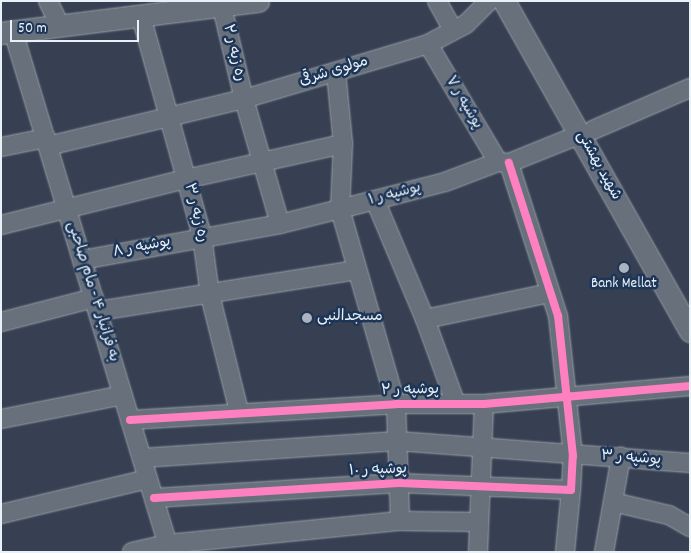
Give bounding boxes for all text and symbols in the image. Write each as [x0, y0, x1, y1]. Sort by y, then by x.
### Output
scale bar [12, 10, 141, 42]
text: 50 m [18, 18, 47, 40]
street label: ره زبه ر ۲ [218, 23, 248, 83]
street label: مولوی شرقی [297, 53, 371, 91]
street label: پوشپه ر ۷ [440, 73, 486, 133]
street label: شهید بهشتی [572, 128, 624, 204]
street label: ۱ پوشپه ر [367, 179, 423, 211]
street label: ره زبه ر ۳ [179, 182, 211, 244]
street label: به فرانبار ۴ - مام صاحبی [62, 220, 122, 364]
street label: پوشپە ر ۸ [112, 234, 172, 262]
marker: Bank Mellat [618, 262, 630, 274]
place label: Bank Mellat [591, 276, 657, 294]
place label: مسجدالنبی [317, 309, 383, 327]
marker: مسجدالنبی [301, 312, 313, 324]
street label: پوشپه ر ۲ [381, 381, 439, 401]
street label: پوشپه ر ۳ [600, 448, 662, 470]
street label: پوشپه ر ۱۰ [349, 461, 407, 481]

